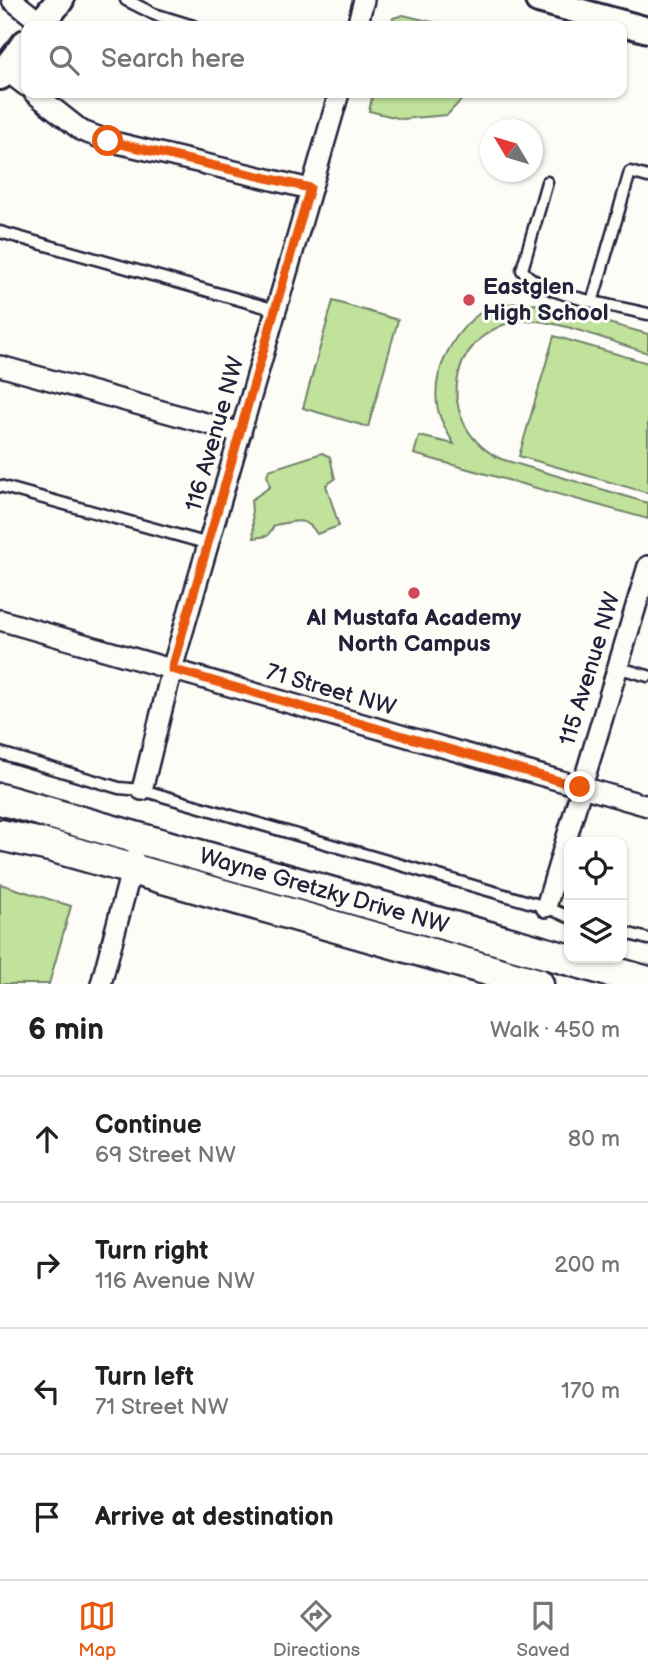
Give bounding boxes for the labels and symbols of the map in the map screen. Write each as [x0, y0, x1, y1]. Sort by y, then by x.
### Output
north arrow [480, 119, 543, 182]
route start [92, 125, 123, 156]
place label: Eastglen High School [483, 273, 609, 327]
marker: Eastglen High School [461, 292, 477, 308]
street label: 116 Avenue NW [180, 353, 251, 515]
marker: Al Mustafa Academy North Campus [406, 585, 422, 601]
street label: 115 Avenue NW [553, 589, 627, 749]
place label: Al Mustafa Academy North Campus [306, 604, 522, 658]
street label: 71 Street NW [263, 658, 399, 722]
route end [564, 771, 595, 802]
street label: Wayne Gretzky Drive NW [196, 842, 452, 940]

